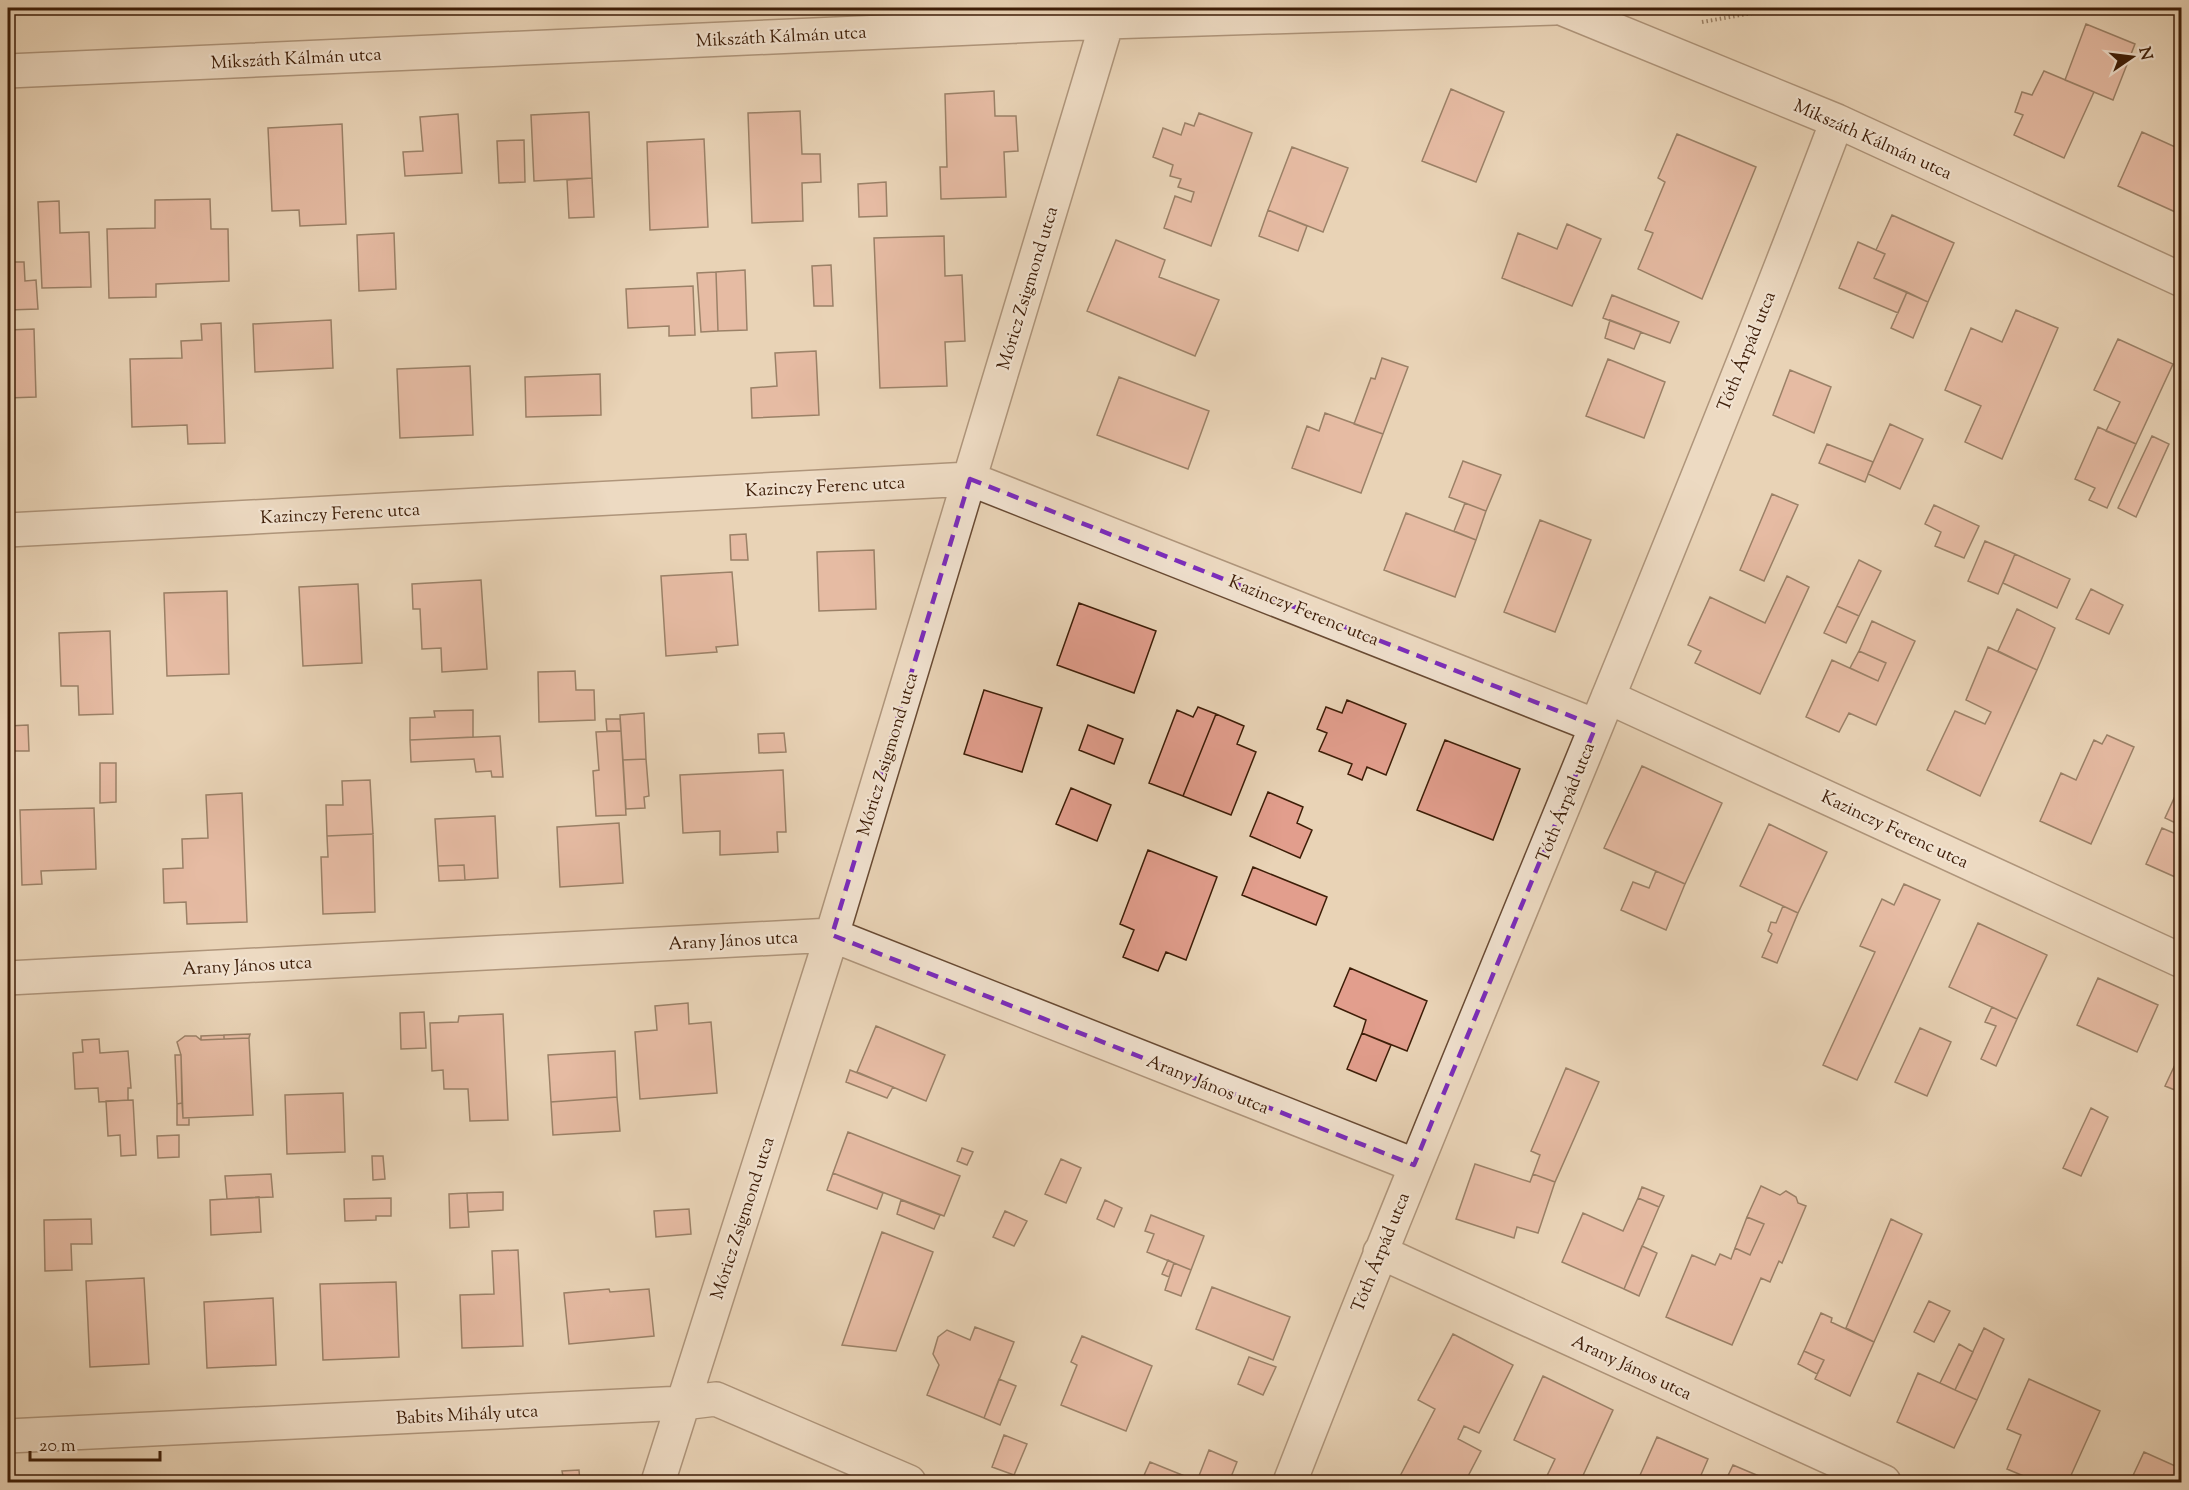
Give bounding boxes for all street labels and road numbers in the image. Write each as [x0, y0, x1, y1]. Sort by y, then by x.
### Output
street label: Mikszáth Kálmán utca [695, 21, 867, 55]
street label: Mikszáth Kálmán utca [210, 43, 382, 77]
street label: Mikszáth Kálmán utca [1789, 94, 1956, 187]
street label: Móricz Zsigmond utca [992, 204, 1066, 374]
street label: Tóth Árpád utca [1712, 288, 1784, 416]
street label: Kazinczy Ferenc utca [745, 471, 906, 505]
street label: Kazinczy Ferenc utca [260, 498, 421, 532]
street label: Kazinczy Ferenc utca [1224, 570, 1382, 654]
street label: Móricz Zsigmond utca [852, 670, 926, 840]
street label: Tóth Árpád utca [1531, 739, 1603, 867]
street label: Kazinczy Ferenc utca [1816, 785, 1972, 876]
street label: Arany János utca [668, 926, 799, 958]
street label: Arany János utca [182, 951, 313, 983]
street label: Arany János utca [1142, 1049, 1272, 1122]
street label: Móricz Zsigmond utca [705, 1134, 782, 1303]
street label: Tóth Árpád utca [1346, 1189, 1418, 1317]
street label: Arany János utca [1567, 1330, 1696, 1408]
street label: Babits Mihály utca [395, 1399, 539, 1433]

